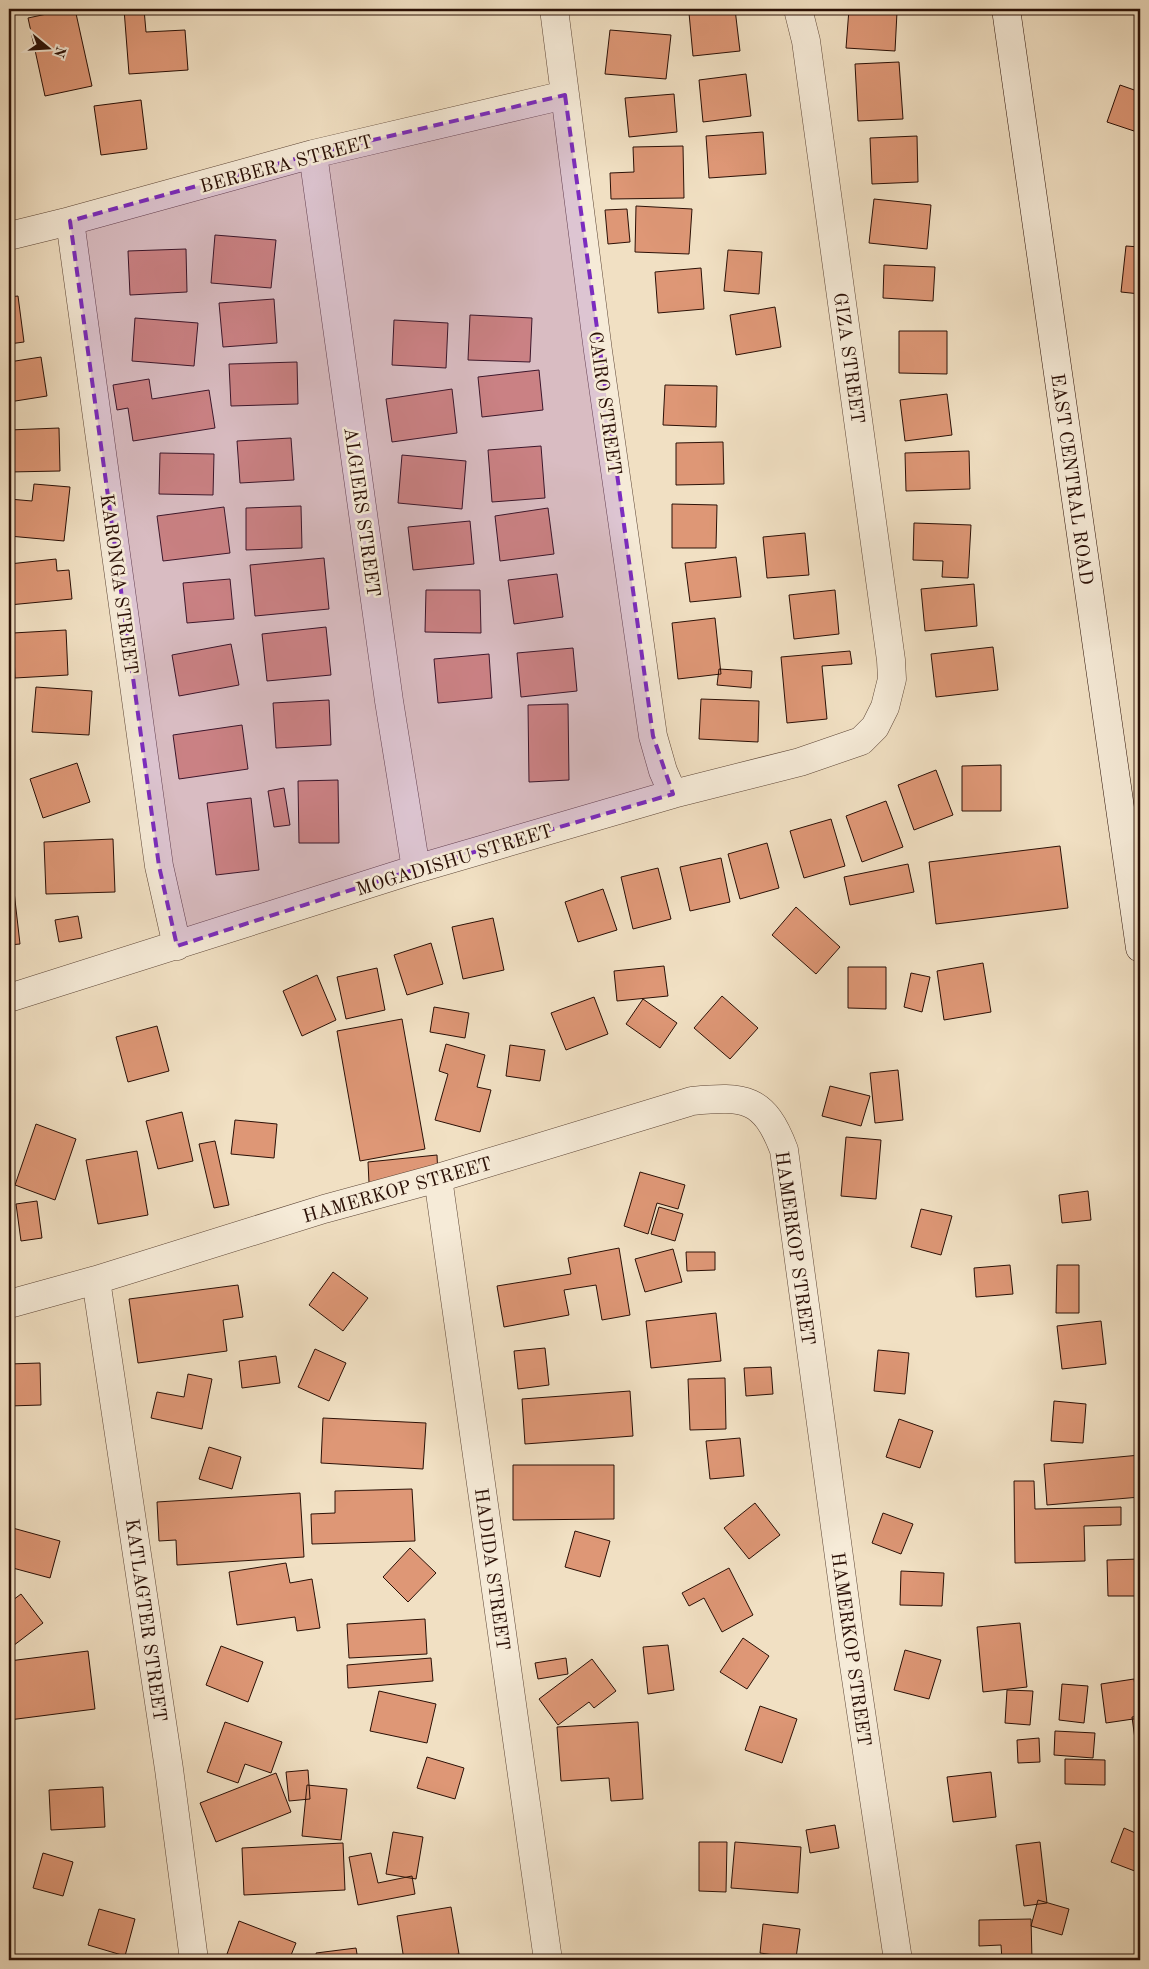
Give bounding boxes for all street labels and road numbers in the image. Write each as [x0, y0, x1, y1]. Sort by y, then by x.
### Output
street label: BERBERA STREET [198, 133, 375, 198]
street label: GIZA STREET [829, 292, 866, 425]
street label: CAIRO STREET [584, 330, 623, 476]
street label: EAST CENTRAL ROAD [1046, 372, 1095, 586]
street label: ALGIERS STREET [339, 426, 382, 598]
street label: KARONGA STREET [95, 493, 140, 676]
street label: MOGADISHU STREET [354, 822, 555, 900]
street label: HAMERKOP STREET [770, 1150, 817, 1347]
street label: HAMERKOP STREET [301, 1155, 495, 1228]
street label: HADIDA STREET [470, 1487, 511, 1652]
street label: KATLAGTER STREET [121, 1517, 168, 1723]
street label: HAMERKOP STREET [826, 1551, 873, 1748]

